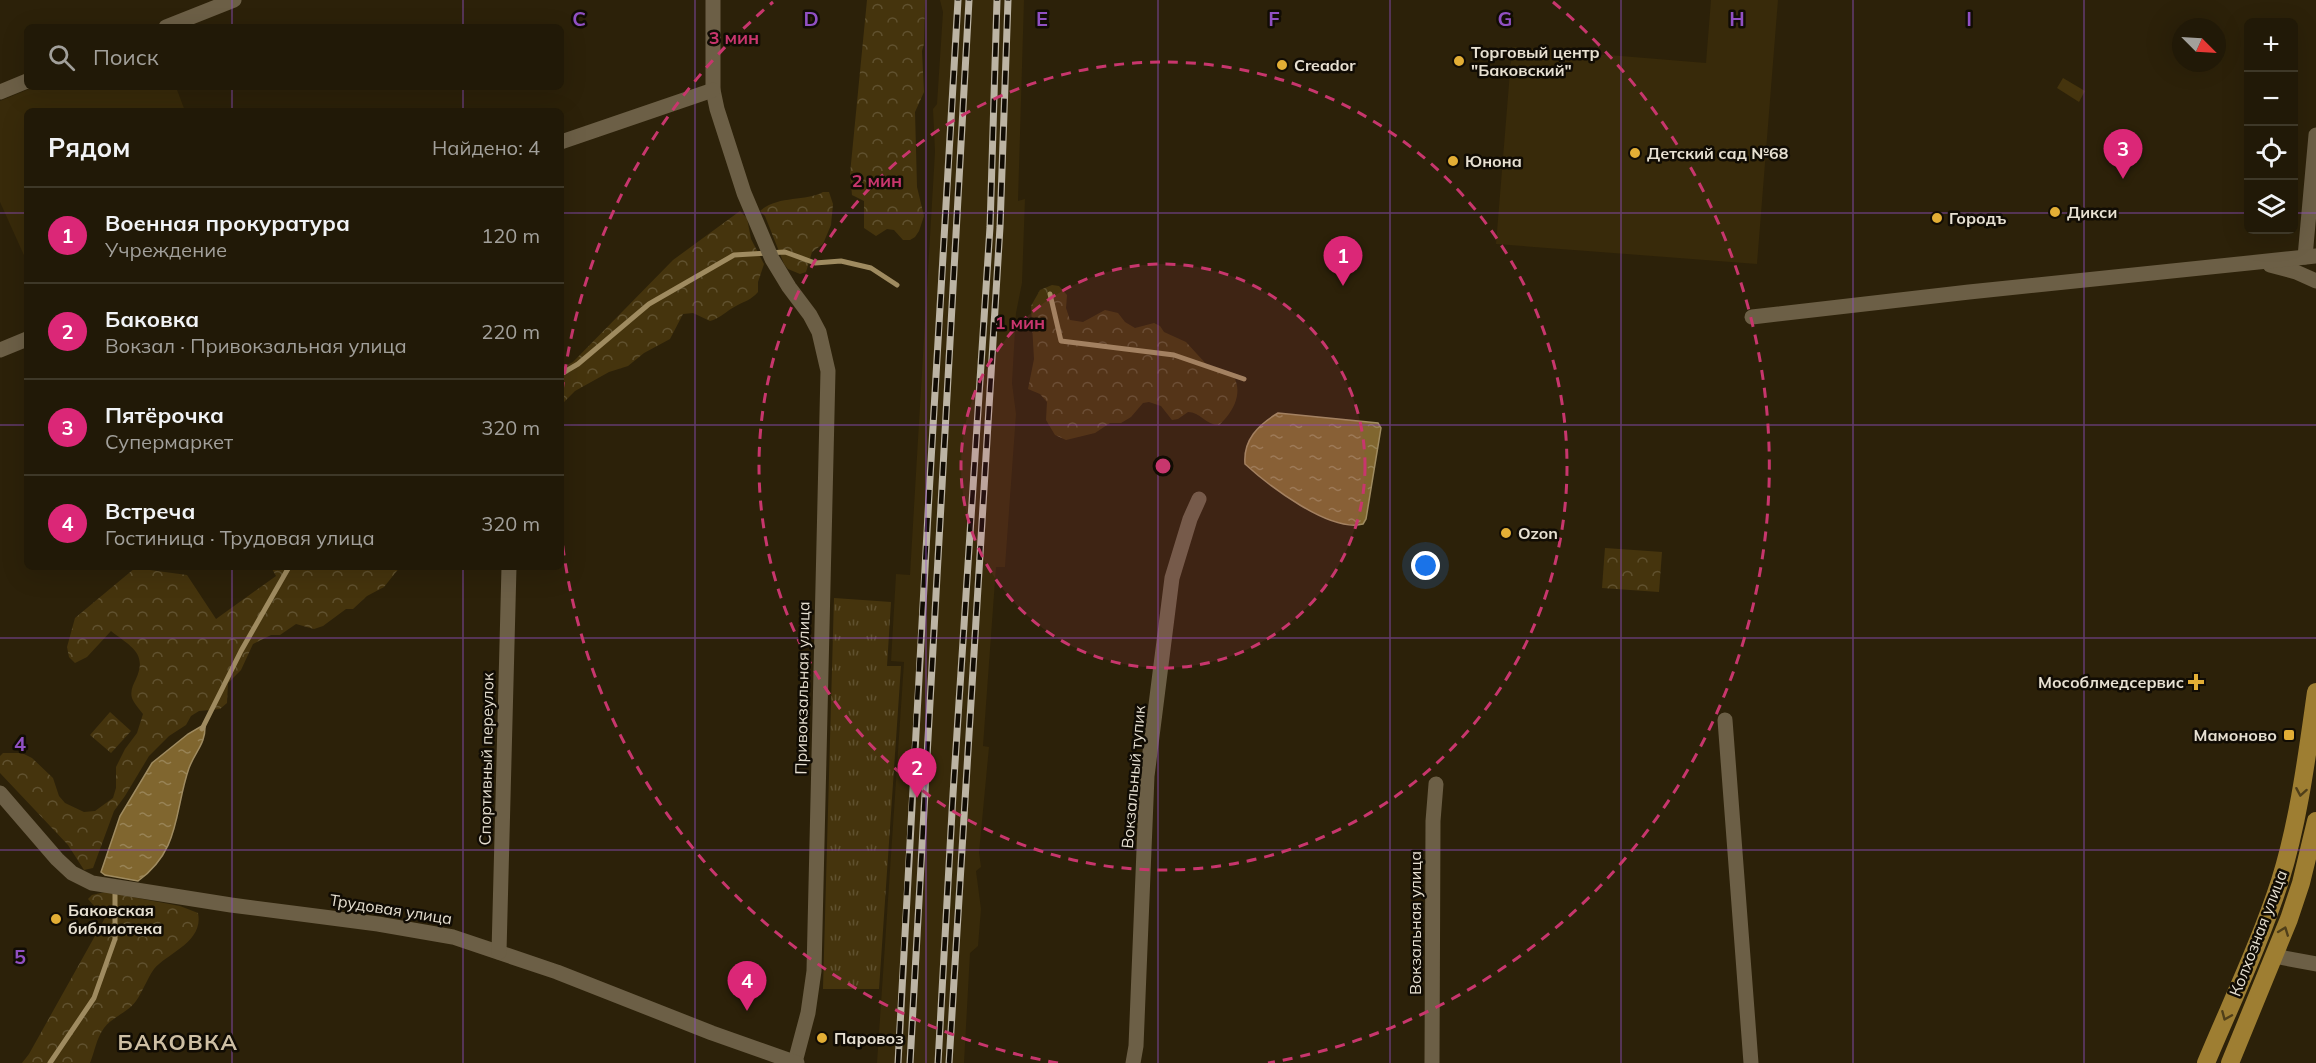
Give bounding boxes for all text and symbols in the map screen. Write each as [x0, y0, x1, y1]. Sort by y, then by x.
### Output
text: C [572, 6, 586, 31]
text: D [803, 6, 819, 31]
text: E [1036, 6, 1048, 31]
text: F [1268, 6, 1280, 31]
text: G [1498, 6, 1512, 31]
text: H [1729, 6, 1745, 31]
text: I [1966, 6, 1972, 31]
north arrow [2172, 18, 2226, 72]
map controls [2244, 18, 2298, 234]
button: + [2244, 18, 2298, 72]
search box [24, 24, 564, 90]
text: 3 мин [709, 26, 759, 49]
icon: search [45, 41, 78, 74]
place label: Торговый центр "Баковский" [1471, 42, 1600, 80]
text: Поиск [93, 43, 159, 71]
marker: Торговый центр "Баковский" [1452, 54, 1466, 68]
place label: Creador [1294, 55, 1356, 75]
marker: Creador [1275, 58, 1289, 72]
button: − [2244, 72, 2298, 126]
button: locate [2244, 126, 2298, 180]
pin: 3 [2104, 130, 2142, 179]
text: Рядом [48, 131, 131, 164]
text: Найдено: 4 [432, 135, 540, 160]
place label: Детский сад №68 [1647, 143, 1789, 163]
marker: Детский сад №68 [1628, 146, 1642, 160]
place label: Юнона [1465, 151, 1522, 171]
marker: Юнона [1446, 154, 1460, 168]
text: 2 мин [852, 169, 902, 192]
button: layers [2244, 180, 2298, 234]
place label: Дикси [2067, 202, 2117, 222]
marker: Дикси [2048, 205, 2062, 219]
place label: Городъ [1949, 208, 2006, 228]
text: Военная прокуратура [105, 209, 350, 237]
marker: Городъ [1930, 211, 1944, 225]
text: 1 [62, 223, 74, 248]
text: 120 m [481, 223, 540, 248]
pin: 1 [1324, 236, 1362, 286]
text: Учреждение [105, 237, 227, 262]
text: Баковка [105, 305, 199, 333]
text: 1 мин [995, 311, 1045, 334]
text: 2 [62, 319, 74, 344]
text: 220 m [481, 319, 540, 344]
text: Вокзал · Привокзальная улица [105, 333, 407, 358]
text: Пятёрочка [105, 401, 224, 429]
text: 3 [62, 415, 74, 440]
text: 320 m [481, 415, 540, 440]
text: Супермаркет [105, 429, 233, 454]
centre of rings [1153, 456, 1173, 476]
text: Встреча [105, 497, 195, 525]
text: 4 [62, 511, 74, 536]
text: 320 m [481, 511, 540, 536]
place label: Ozon [1518, 523, 1558, 543]
text: Гостиница · Трудовая улица [105, 525, 375, 550]
marker: Ozon [1499, 526, 1513, 540]
your location [1411, 551, 1440, 580]
street label: Привокзальная улица [790, 601, 814, 775]
street label: Спортивный переулок [474, 672, 498, 846]
place label: Мособлмедсервис [2038, 672, 2184, 692]
marker: Мособлмедсервис [2189, 675, 2203, 689]
street label: Вокзальный тупик [1117, 704, 1149, 849]
place label: Мамоново [2194, 725, 2277, 745]
marker: Мамоново [2282, 728, 2296, 742]
text: 4 [14, 731, 26, 756]
pin: 2 [898, 748, 936, 798]
one-way arrow [2295, 787, 2307, 796]
street label: Вокзальная улица [1405, 851, 1425, 995]
street label: Колхозная улица [2225, 867, 2291, 999]
street label: Трудовая улица [328, 889, 454, 929]
place label: Баковская библиотека [68, 900, 162, 938]
marker: Баковская библиотека [49, 912, 63, 926]
one-way arrow [2277, 926, 2289, 937]
text: 5 [14, 944, 26, 969]
pin: 4 [728, 962, 766, 1011]
one-way arrow [2221, 1009, 2233, 1020]
district label: БАКОВКА [118, 1028, 238, 1056]
place label: Паровоз [834, 1028, 904, 1048]
marker: Паровоз [815, 1031, 829, 1045]

